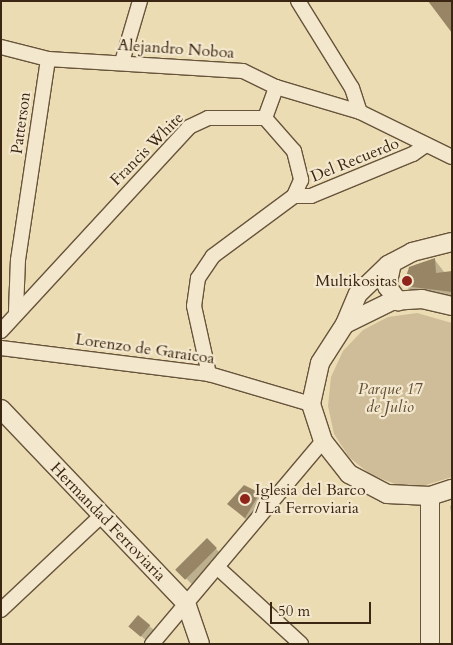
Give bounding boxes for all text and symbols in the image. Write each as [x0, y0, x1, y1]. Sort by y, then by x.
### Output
street label: Alejandro Noboa [117, 35, 235, 63]
street label: Patterson [7, 91, 35, 155]
street label: Francis White [106, 108, 188, 190]
street label: Del Recuerdo [308, 134, 402, 186]
place label: Multikositas [315, 271, 397, 291]
marker: Multikositas [401, 275, 413, 287]
street label: Lorenzo de Garaicoa [74, 330, 216, 368]
park label: Parque 17 de Julio [358, 379, 422, 417]
street label: Hermandad Ferroviaria [46, 459, 170, 585]
place label: Iglesia del Barco / La Ferroviaria [255, 480, 366, 518]
marker: Iglesia del Barco / La Ferroviaria [239, 493, 251, 505]
scale bar [273, 592, 374, 624]
text: 50 m [278, 601, 310, 621]

